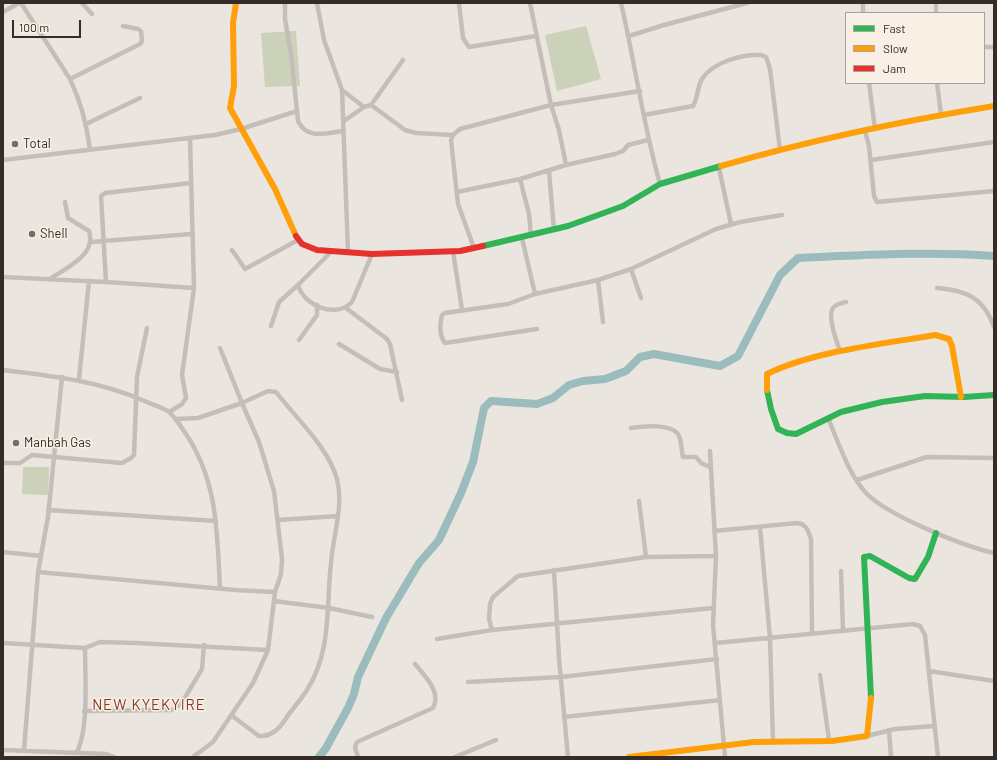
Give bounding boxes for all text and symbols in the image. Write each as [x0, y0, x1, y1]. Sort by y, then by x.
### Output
scale bar [14, 12, 83, 38]
legend [845, 12, 985, 84]
text: 100 m [19, 20, 49, 34]
text: Fast [883, 21, 906, 35]
text: Slow [883, 41, 908, 55]
text: Jam [883, 61, 906, 75]
place label: Total [23, 136, 51, 152]
marker: Total [10, 139, 20, 149]
place label: Shell [40, 226, 67, 242]
marker: Shell [27, 229, 37, 239]
place label: Manbah Gas [24, 435, 91, 451]
marker: Manbah Gas [11, 438, 21, 448]
district label: NEW KYEKYIRE [92, 696, 206, 714]

